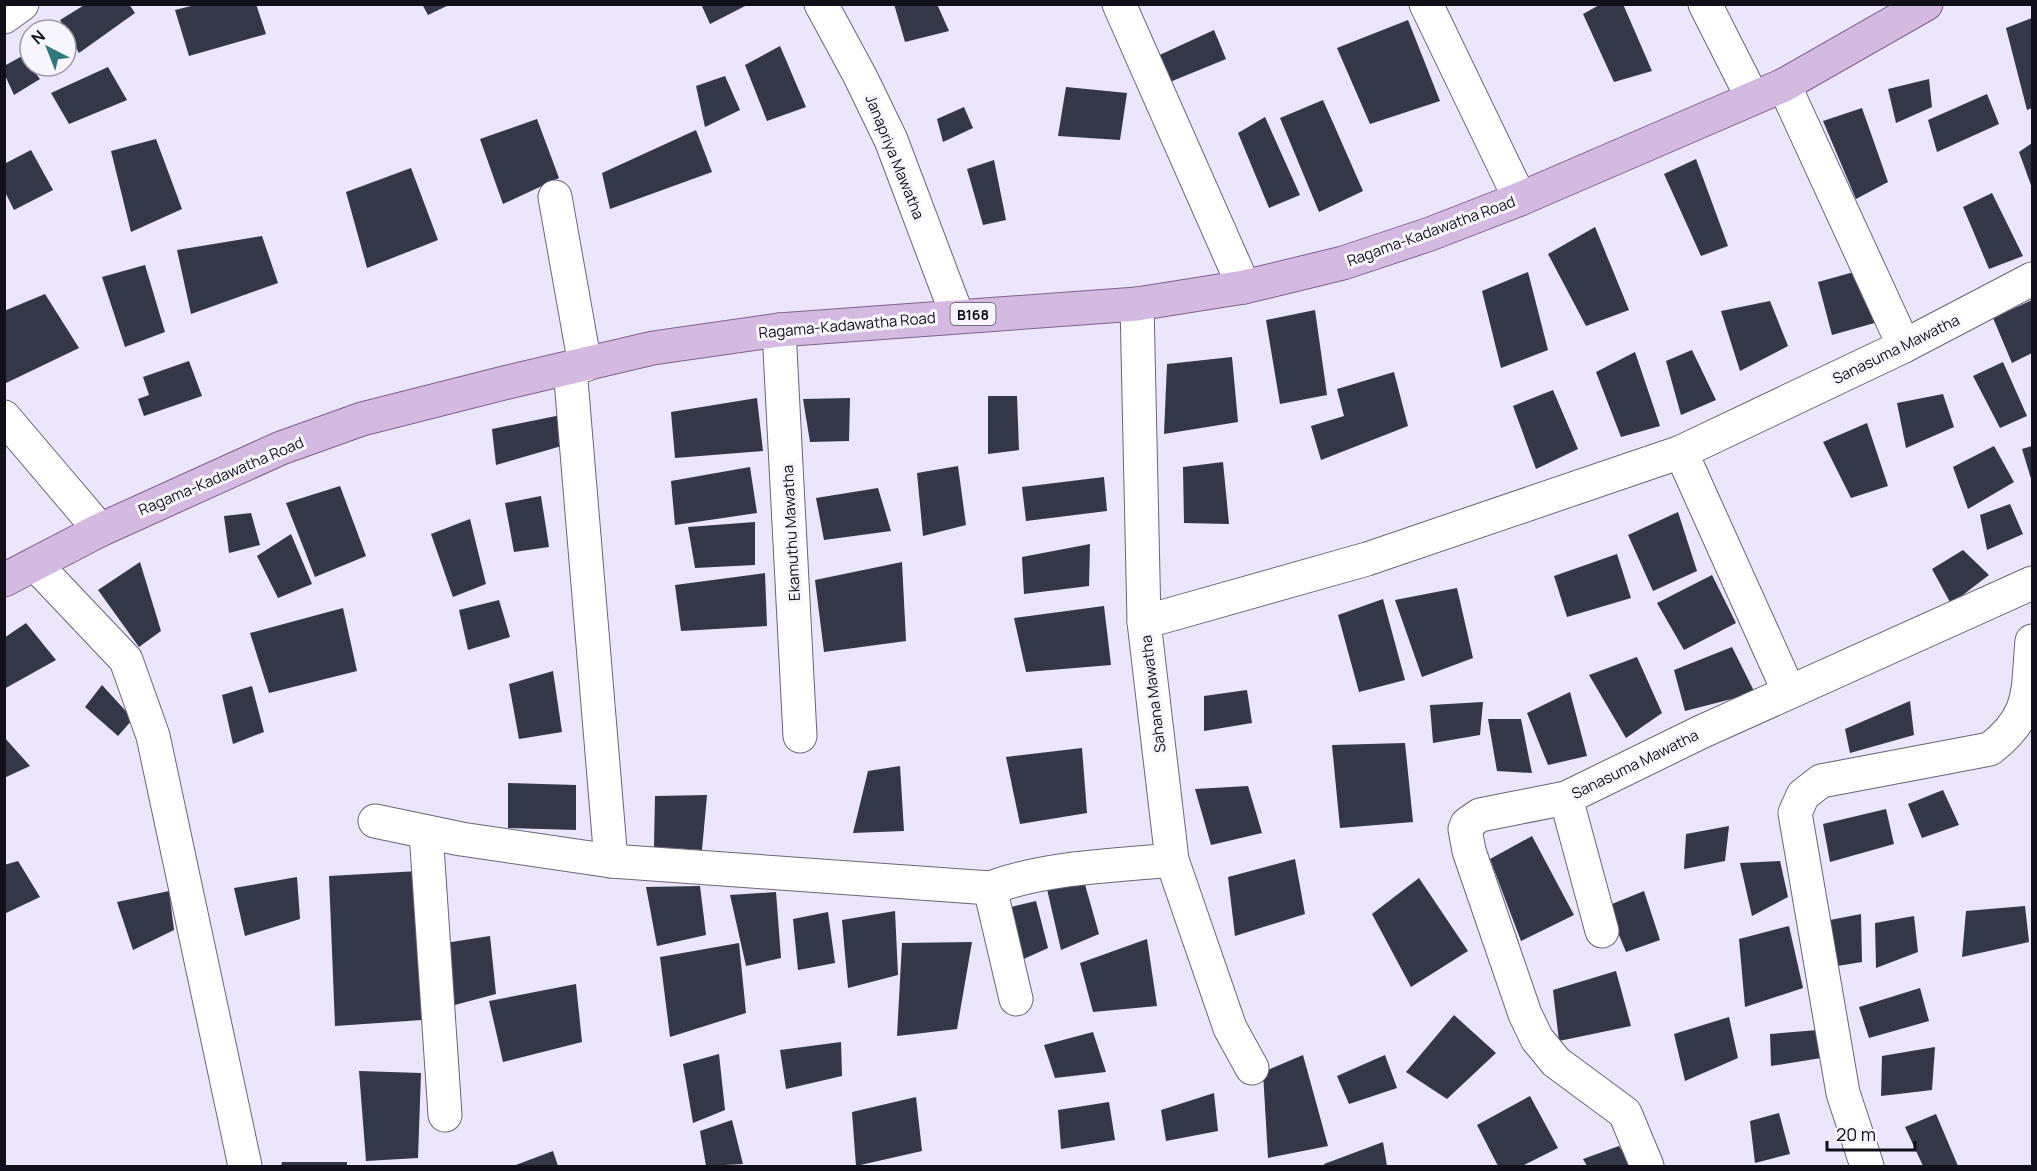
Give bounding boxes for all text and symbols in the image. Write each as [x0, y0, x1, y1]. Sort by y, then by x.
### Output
north arrow [18, 18, 78, 78]
text: N [26, 25, 50, 49]
street label: Janapriya Mawatha [860, 92, 930, 222]
street label: Ragama-Kadawatha Road [1344, 191, 1518, 271]
road number: B168 [950, 303, 996, 325]
street label: Ragama-Kadawatha Road [758, 307, 936, 343]
street label: Sanasuma Mawatha [1829, 309, 1963, 389]
street label: Ragama-Kadawatha Road [135, 432, 307, 520]
street label: Ekamuthu Mawatha [777, 465, 805, 601]
street label: Sahana Mawatha [1135, 634, 1171, 754]
street label: Sanasuma Mawatha [1568, 724, 1702, 804]
scale bar [1827, 1114, 1916, 1152]
text: 20 m [1836, 1122, 1876, 1146]

